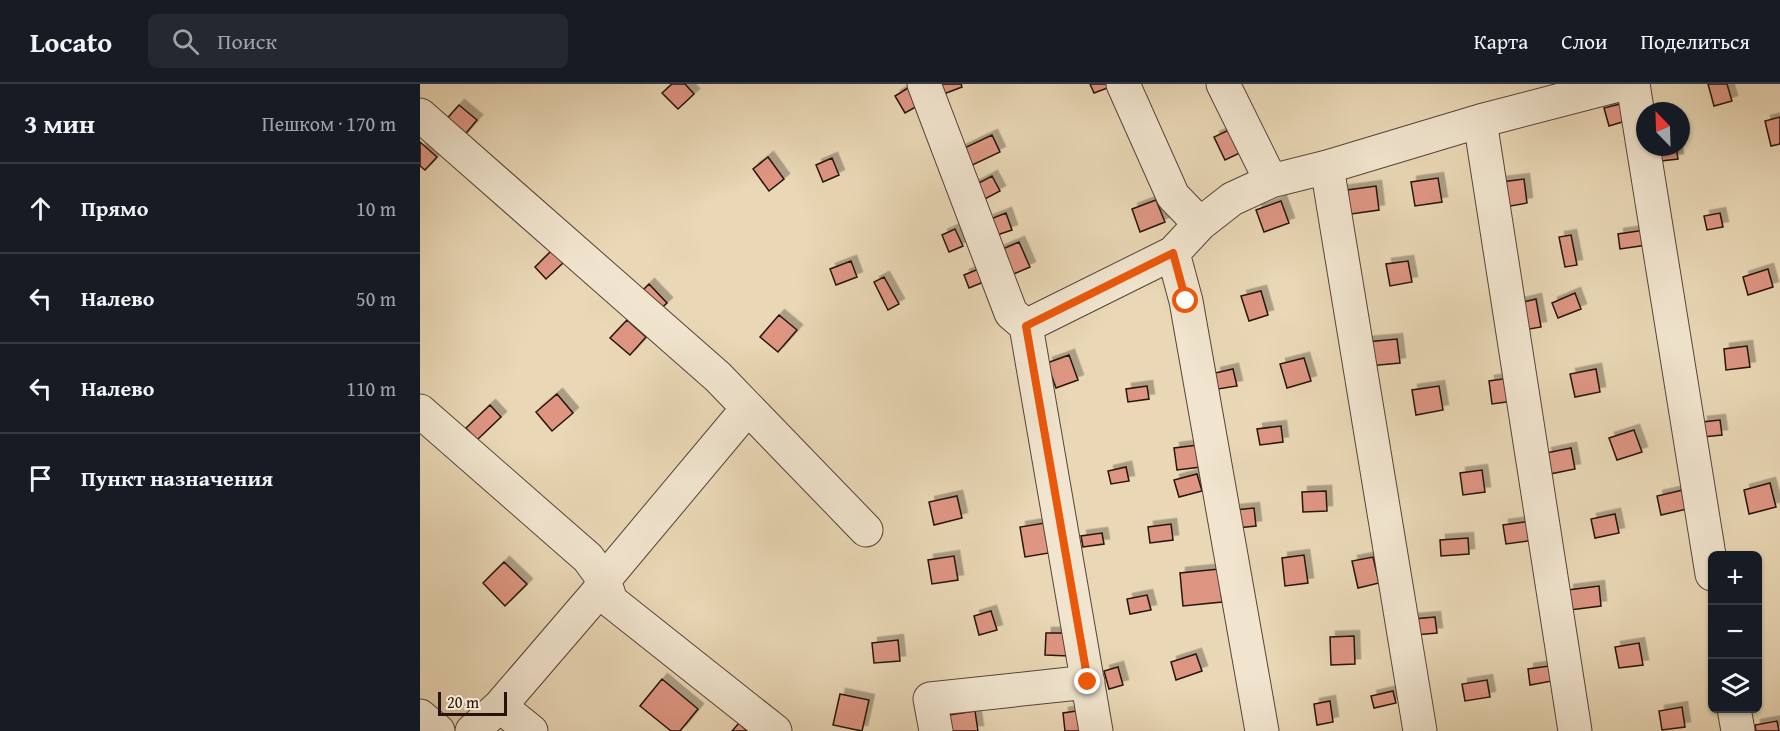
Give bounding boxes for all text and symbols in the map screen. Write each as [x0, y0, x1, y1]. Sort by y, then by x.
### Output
search box [148, 14, 568, 68]
text: Locato [30, 21, 112, 62]
icon: search [169, 25, 202, 58]
text: Поиск [217, 25, 277, 57]
text: Карта [1474, 26, 1528, 57]
text: Слои [1561, 26, 1607, 57]
text: Поделиться [1640, 26, 1750, 57]
north arrow [1636, 102, 1690, 156]
text: 3 мин [24, 104, 95, 143]
text: Пешком · 170 m [262, 109, 396, 138]
icon: ahead [24, 192, 57, 225]
text: Прямо [81, 192, 148, 224]
text: 10 m [356, 194, 396, 223]
icon: left [24, 282, 57, 315]
text: Налево [81, 282, 154, 314]
text: 50 m [356, 284, 396, 313]
route start [1172, 287, 1198, 313]
icon: left [24, 372, 57, 405]
text: Налево [81, 372, 154, 404]
text: 110 m [346, 374, 396, 403]
icon: arrive [24, 462, 57, 495]
text: Пункт назначения [81, 462, 273, 494]
map controls [1708, 551, 1762, 713]
button: + [1708, 551, 1762, 605]
button: − [1708, 605, 1762, 659]
button: layers [1708, 659, 1762, 713]
route end [1074, 668, 1100, 694]
scale bar [438, 689, 507, 716]
text: 20 m [447, 690, 479, 714]

